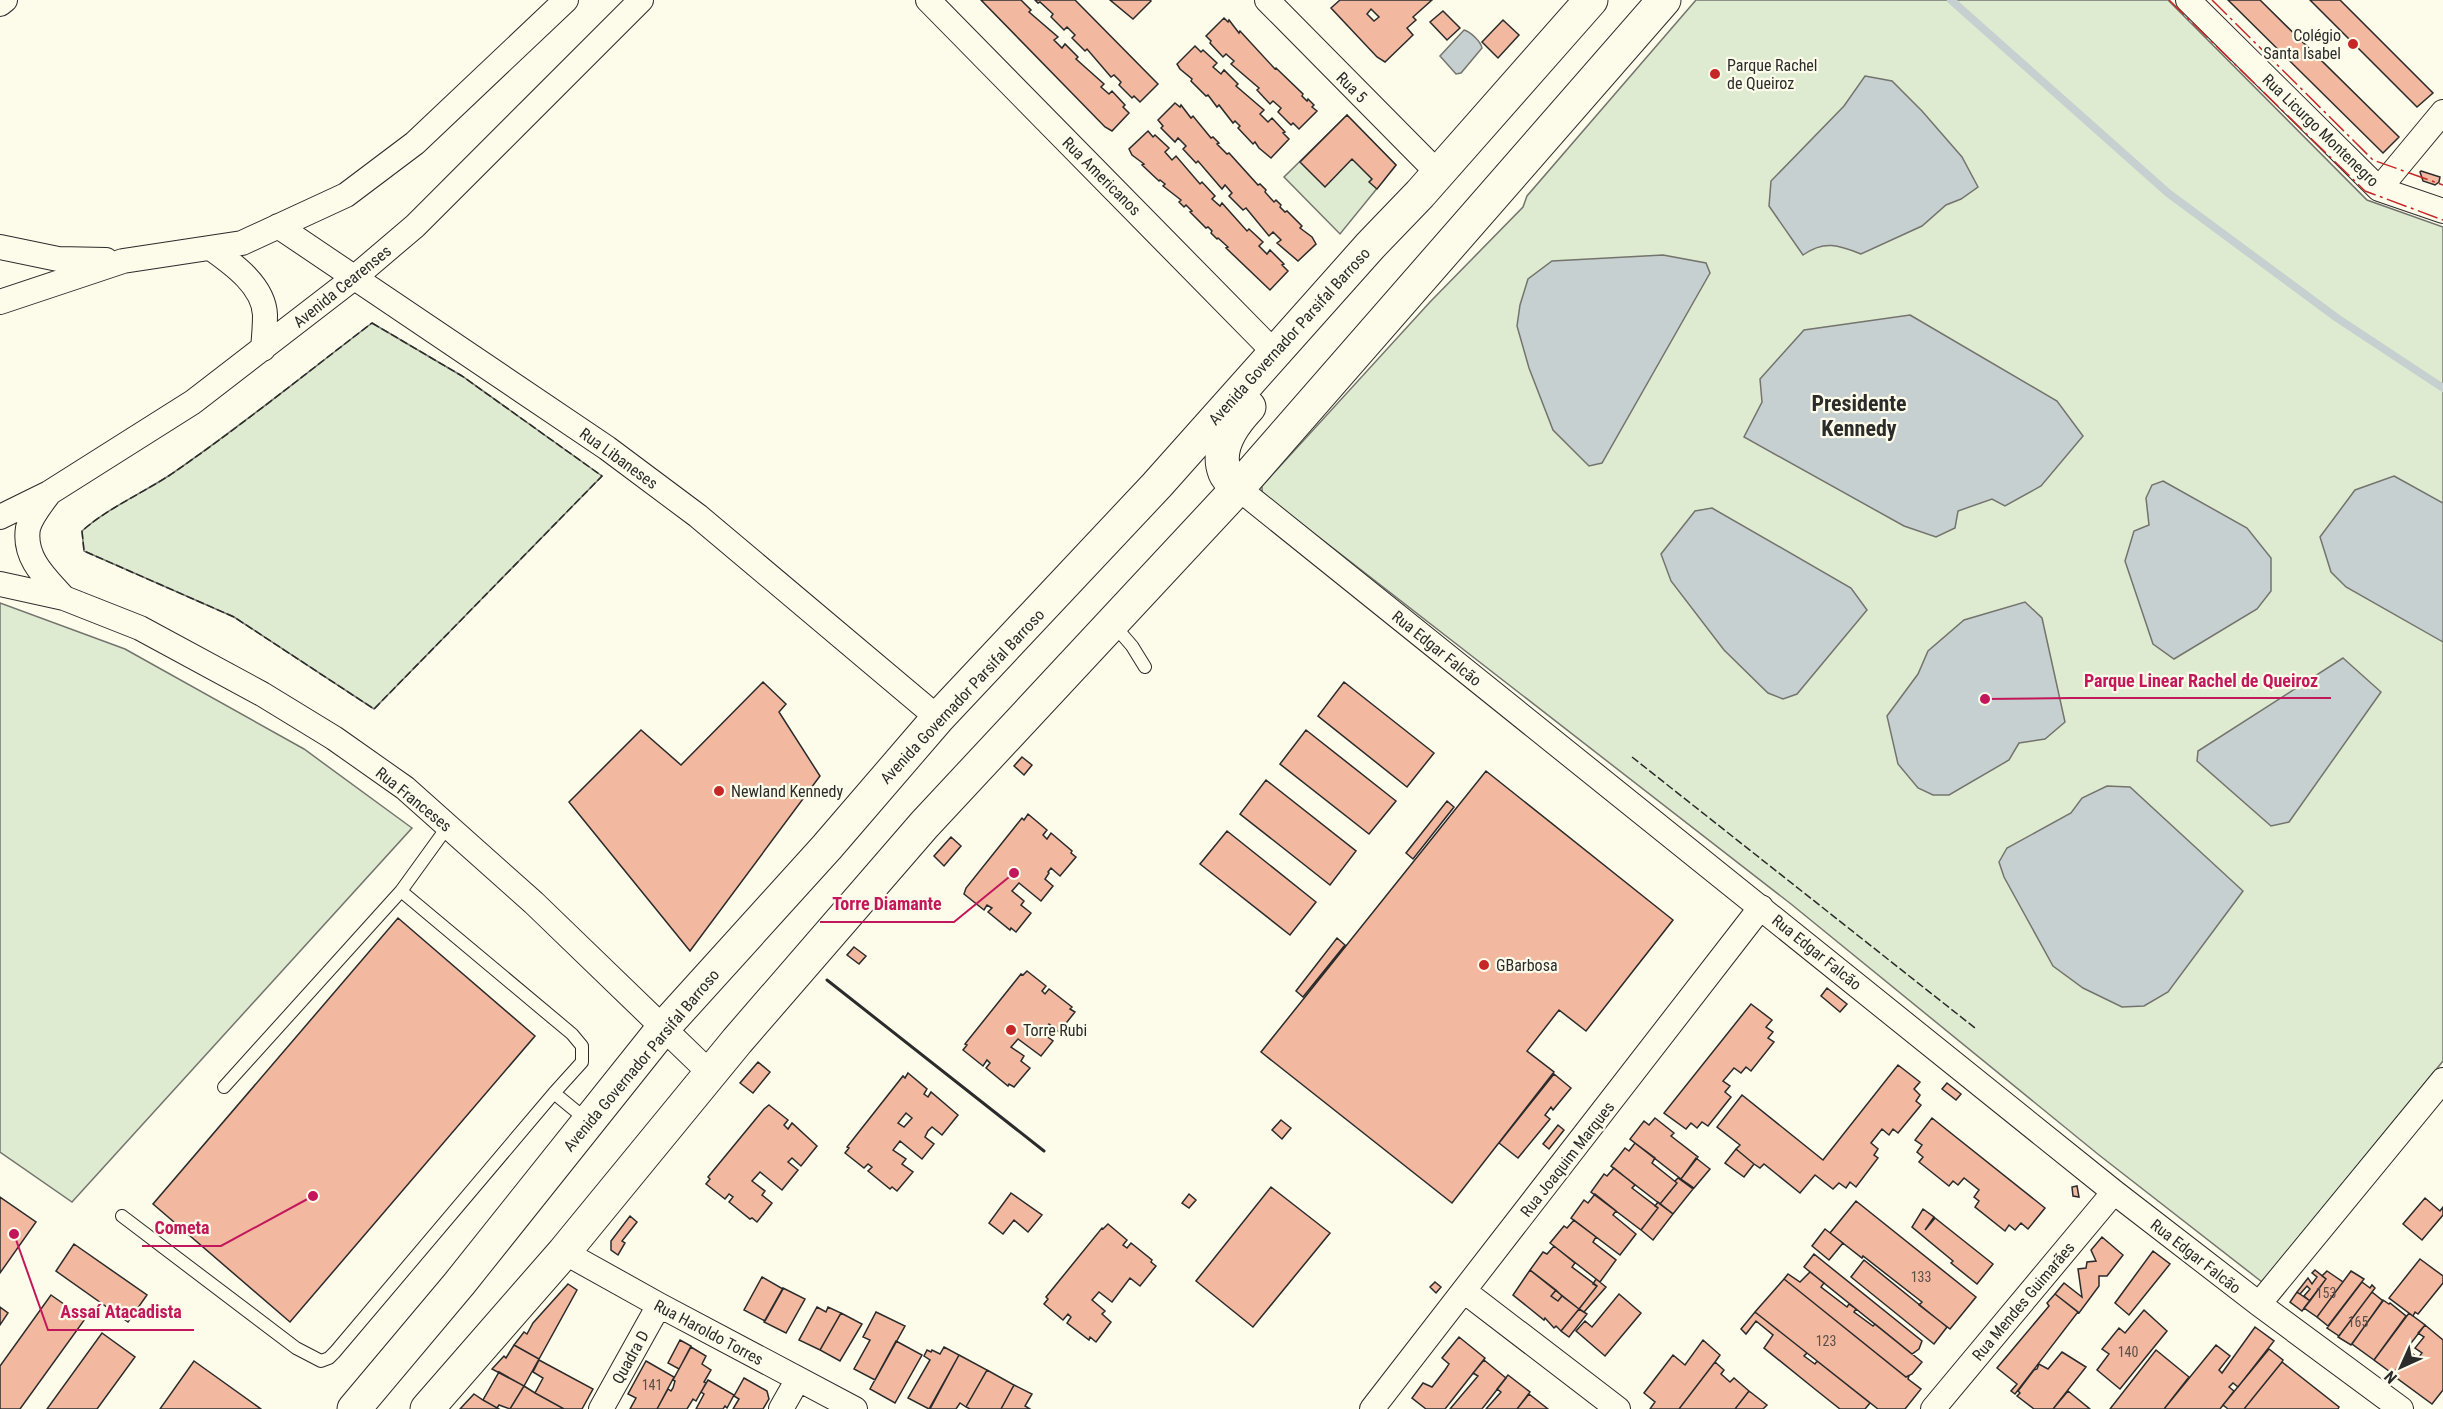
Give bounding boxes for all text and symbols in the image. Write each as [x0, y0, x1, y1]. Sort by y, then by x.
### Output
place label: Colégio Santa Isabel [2263, 26, 2341, 63]
marker: Colégio Santa Isabel [2346, 37, 2360, 51]
place label: Parque Rachel de Queiroz [1727, 56, 1818, 93]
marker: Parque Rachel de Queiroz [1708, 67, 1722, 81]
street label: Rua 5 [1332, 68, 1371, 107]
street label: Rua Licurgo Montenegro [2259, 70, 2383, 191]
street label: Rua Americanos [1059, 133, 1145, 219]
street label: Avenida Cearenses [290, 241, 395, 332]
street label: Avenida Governador Parsifal Barroso [1205, 244, 1374, 429]
district label: Presidente Kennedy [1811, 391, 1907, 441]
street label: Rua Libaneses [576, 424, 661, 493]
street label: Avenida Governador Parsifal Barroso [876, 605, 1048, 788]
street label: Rua Edgar Falcão [1388, 607, 1485, 690]
callout: Parque Linear Rachel de Queiroz [2072, 662, 2331, 698]
text: Parque Linear Rachel de Queiroz [2084, 670, 2318, 691]
street label: Rua Franceses [372, 763, 455, 836]
place label: Newland Kennedy [731, 782, 843, 801]
marker: Newland Kennedy [712, 784, 726, 798]
callout: Torre Diamante [820, 886, 954, 922]
text: Torre Diamante [832, 893, 942, 914]
street label: Rua Edgar Falcão [1768, 911, 1865, 994]
place label: GBarbosa [1496, 956, 1558, 975]
marker: GBarbosa [1477, 958, 1491, 972]
street label: Avenida Governador Parsifal Barroso [560, 965, 723, 1155]
place label: Torre Rubi [1023, 1021, 1087, 1040]
marker: Torre Rubi [1004, 1023, 1018, 1037]
street label: Rua Joaquim Marques [1516, 1098, 1618, 1221]
callout: Cometa [142, 1210, 221, 1246]
street label: Rua Edgar Falcão [2147, 1215, 2245, 1298]
text: Cometa [154, 1217, 210, 1238]
street label: Rua Mendes Guimarães [1968, 1238, 2079, 1364]
house number: 133 [1911, 1269, 1931, 1285]
house number: 153 [2316, 1285, 2336, 1301]
callout: Assaí Atacadista [48, 1294, 194, 1330]
street label: Rua Haroldo Torres [651, 1296, 767, 1369]
text: Assaí Atacadista [60, 1301, 182, 1322]
house number: 165 [2348, 1314, 2368, 1330]
street label: Quadra D [608, 1327, 653, 1387]
house number: 123 [1816, 1333, 1836, 1349]
north arrow [2371, 1337, 2431, 1397]
house number: 140 [2118, 1344, 2138, 1360]
text: N [2381, 1367, 2401, 1387]
house number: 141 [642, 1377, 662, 1393]

